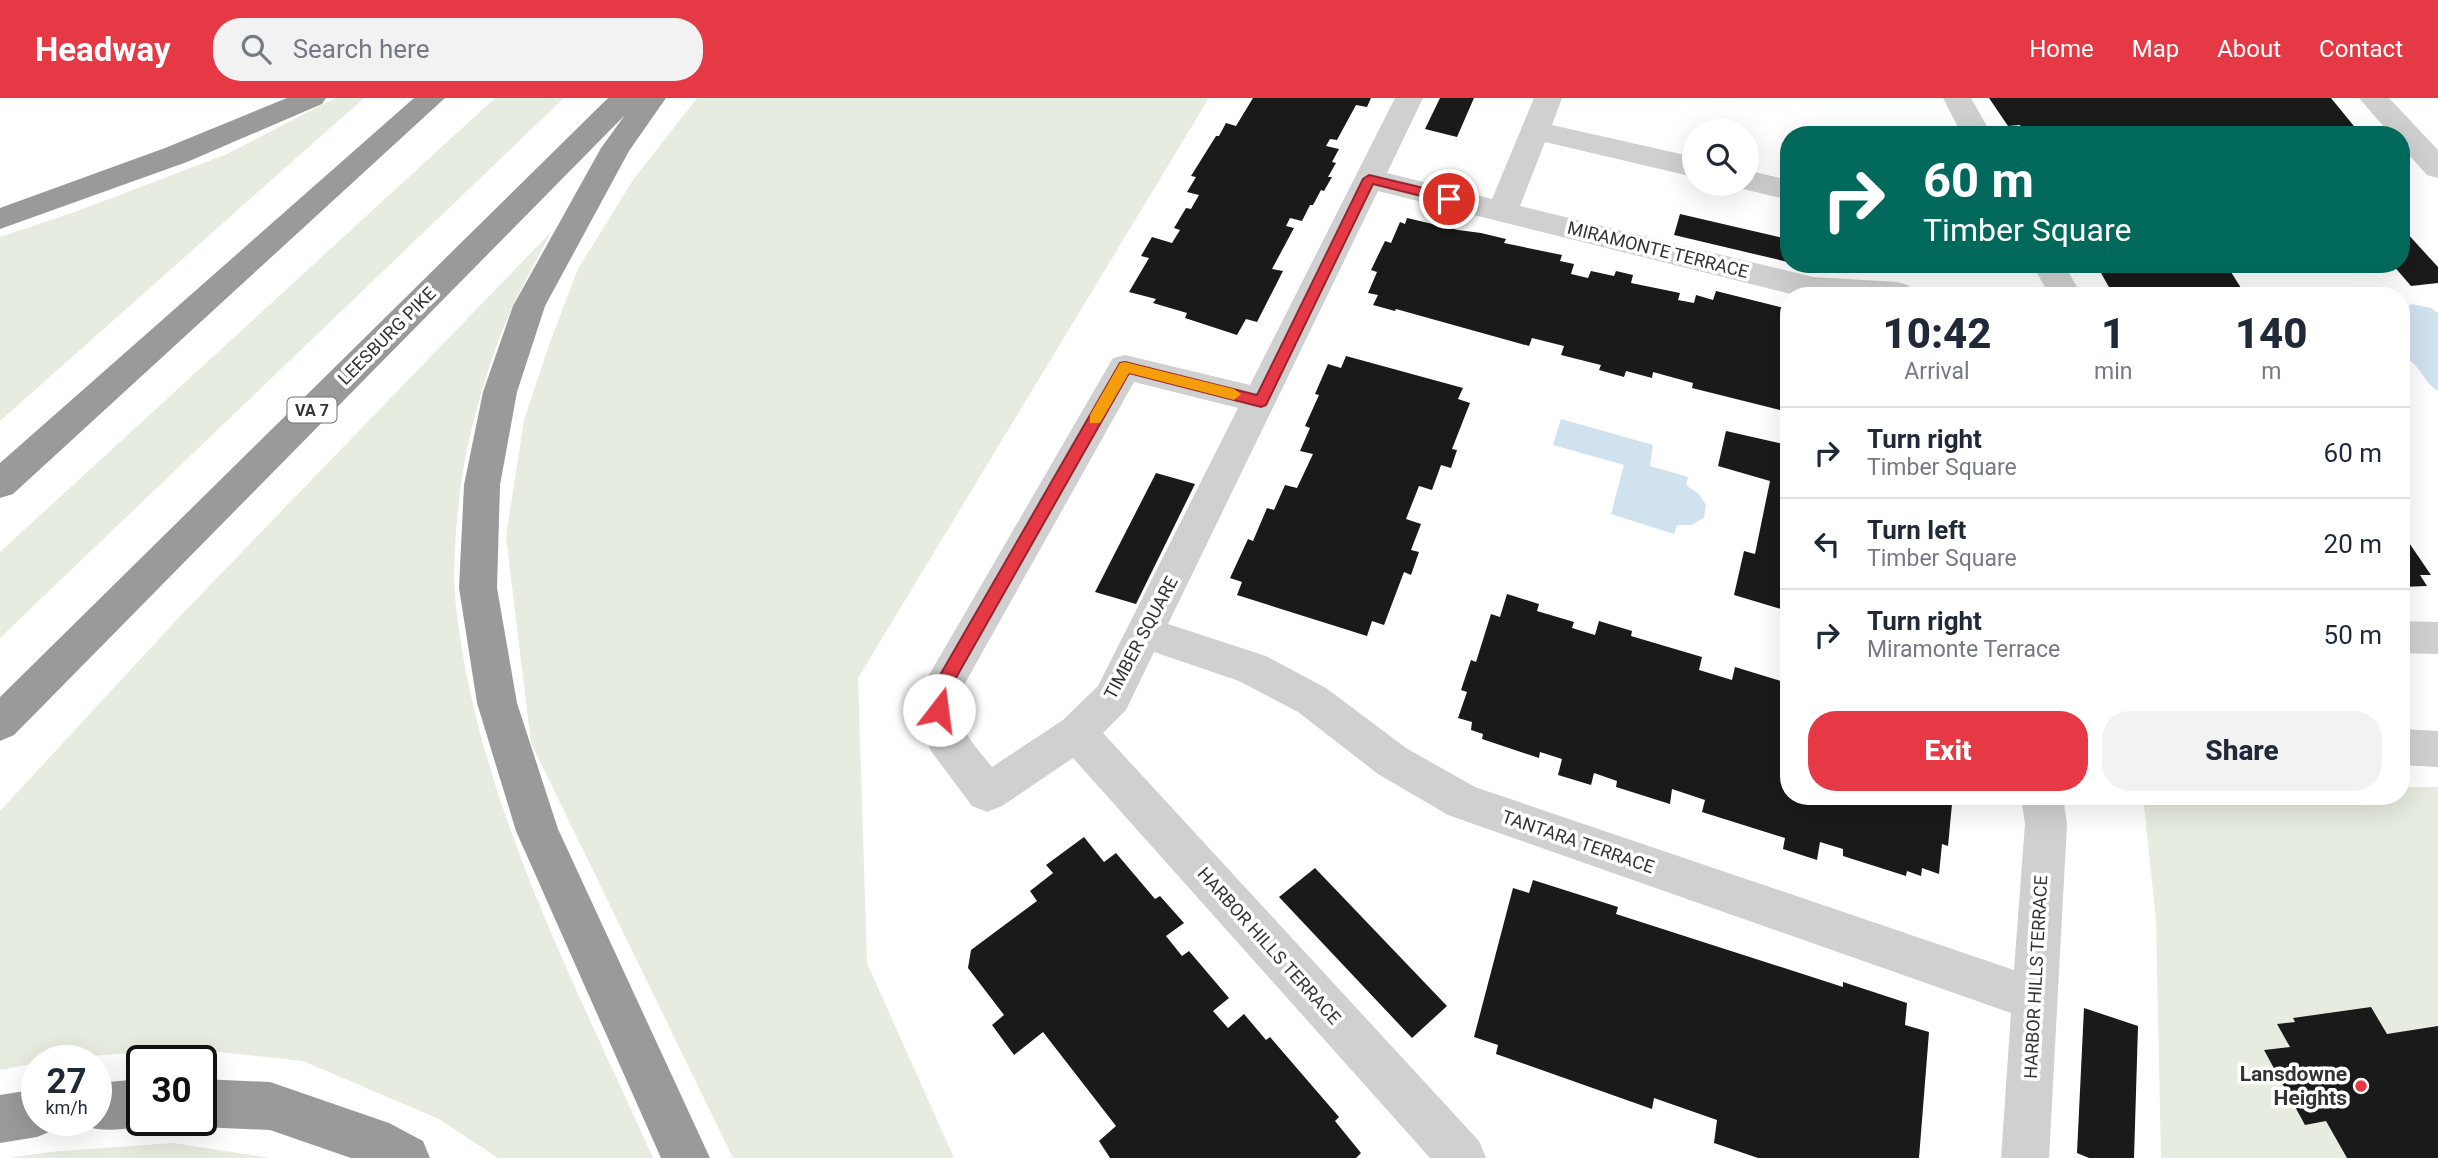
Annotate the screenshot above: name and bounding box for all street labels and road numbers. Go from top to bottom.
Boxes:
street label: MIRAMONTE TERRACE [1565,217,1751,282]
street label: LEESBURG PIKE [333,282,440,389]
road number: VA 7 [288,398,336,422]
street label: TIMBER SQUARE [1099,573,1182,703]
street label: TANTARA TERRACE [1499,806,1657,877]
street label: HARBOR HILLS TERRACE [1193,863,1345,1028]
street label: HARBOR HILLS TERRACE [2020,875,2051,1079]

